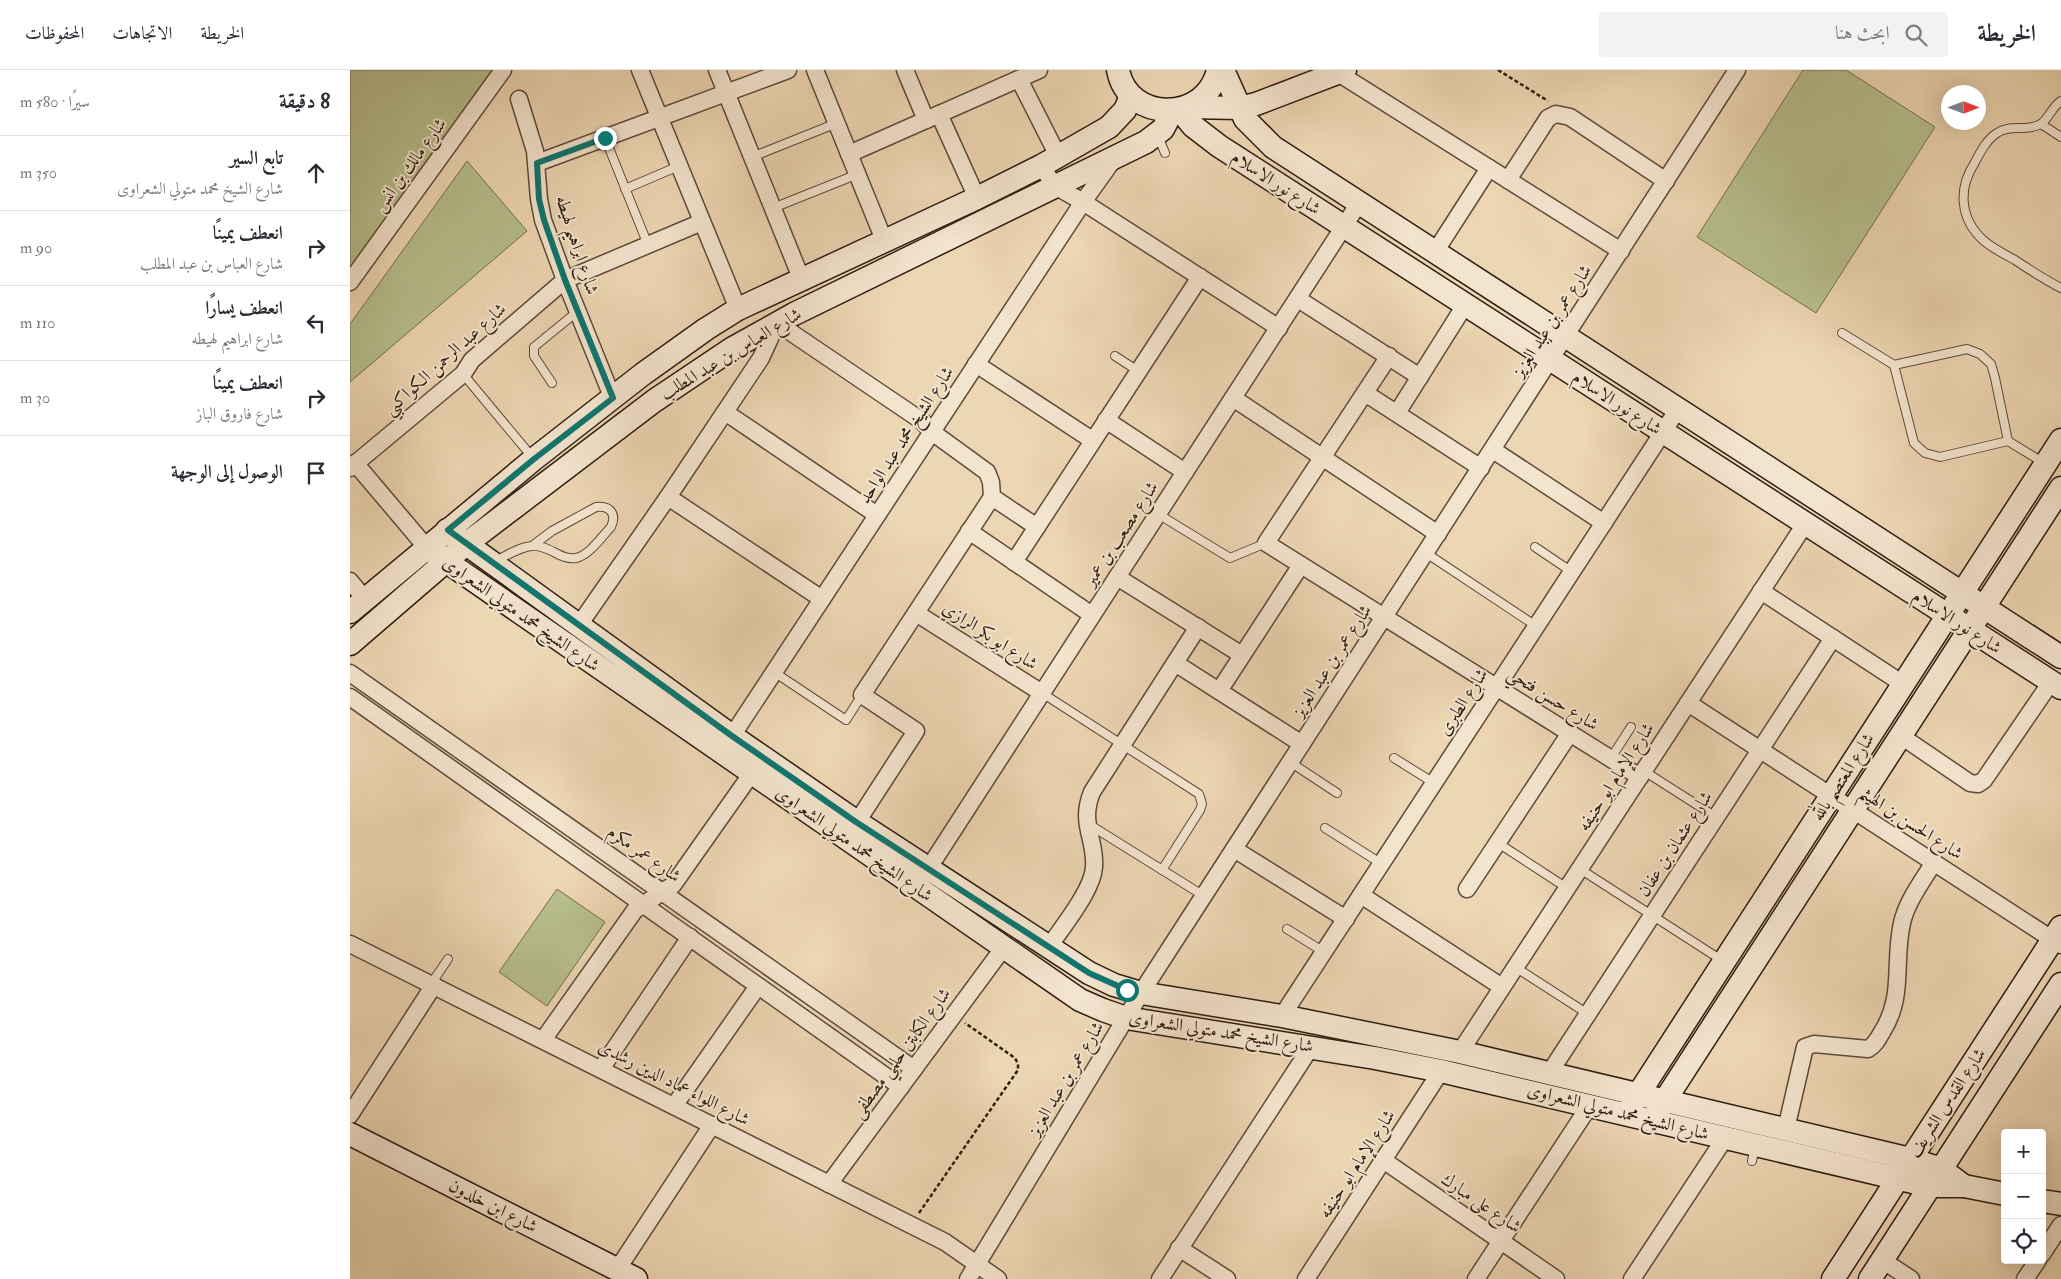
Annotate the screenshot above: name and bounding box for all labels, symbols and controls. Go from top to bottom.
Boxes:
search box [1598,12,1948,57]
text: الخريطة [1978,18,2036,49]
text: ابحث هنا [1835,21,1890,45]
icon: search [1902,21,1930,49]
text: المحفوظات [25,22,84,45]
text: الاتجاهات [112,22,172,45]
text: الخريطة [200,22,244,45]
north arrow [1941,85,1986,130]
text: 8 دقيقة [279,88,330,115]
text: سيرًا · 580 m [20,92,90,112]
street label: شارع مالك بن انس [368,114,454,218]
route end [594,127,617,150]
text: تابع السير [229,146,283,170]
street label: شارع نور الاسلام [1225,146,1325,224]
icon: ahead [302,159,330,187]
text: 350 m [20,163,57,183]
text: شارع الشيخ محمد متولي الشعراوى [117,179,283,199]
street label: شارع ابراهيم لهيطه [544,193,604,299]
text: انعطف يمينًا [213,221,283,245]
icon: right [302,234,330,262]
text: 90 m [20,238,52,258]
text: شارع العباس بن عبد المطلب [140,254,283,274]
street label: شارع عمر بن عبد العزيز [1506,260,1600,385]
text: انعطف يسارًا [205,296,283,320]
street label: شارع عبد الرحمن الكواكبي [379,298,515,424]
street label: شارع العباس بن عبد المطلب [656,303,807,408]
icon: left [302,309,330,337]
text: 110 m [20,313,55,333]
text: شارع ابراهيم لهيطه [192,329,283,349]
street label: شارع الشيخ محمد عبد الواحد [853,362,962,510]
street label: شارع نور الاسلام [1566,366,1666,444]
text: انعطف يمينًا [213,371,283,395]
icon: right [302,384,330,412]
text: 30 m [20,388,50,408]
text: شارع فاروق الباز [196,404,283,424]
icon: arrive [302,459,330,487]
text: الوصول إلى الوجهة [171,460,283,484]
street label: شارع مصعب بن عمير [1077,477,1166,594]
street label: شارع الشيخ محمد متولي الشعراوى [436,551,604,680]
street label: شارع نور الاسلام [1906,585,2006,663]
street label: شارع ابو بكر الرازي [936,597,1042,678]
street label: شارع عمر بن عبد العزيز [1286,600,1380,725]
street label: شارع حسن فتحي [1501,662,1603,740]
street label: شارع الطبرى [1433,664,1496,742]
street label: شارع الإمام ابو حنيفه [1572,718,1663,838]
street label: شارع المعتصم بالله [1804,727,1885,829]
street label: شارع الشيخ محمد متولي الشعراوى [769,781,937,910]
street label: شارع الحسن بن الهيثم [1851,781,1967,870]
street label: شارع عثمان بن عفان [1632,787,1720,903]
street label: شارع عمر مكرم [600,820,685,891]
route start [1116,979,1139,1002]
street label: شارع الكابتن حلمي مصطفى [846,983,960,1126]
street label: شارع الشيخ محمد متولي الشعراوى [1126,1006,1315,1062]
street label: شارع عمر بن عبد العزيز [1022,1017,1112,1144]
street label: شارع اللواء عماد الدين رشدى [593,1035,754,1134]
street label: شارع القدس الشريف [1903,1044,1994,1164]
street label: شارع الشيخ محمد متولي الشعراوى [1524,1078,1711,1150]
street label: شارع الإمام ابو حنيفه [1313,1105,1404,1225]
map controls [2001,1129,2046,1264]
button: + [2001,1129,2046,1174]
street label: شارع على مبارك [1435,1168,1526,1241]
street label: شارع ابن خلدون [443,1174,541,1241]
button: − [2001,1174,2046,1219]
button: locate [2001,1219,2046,1264]

